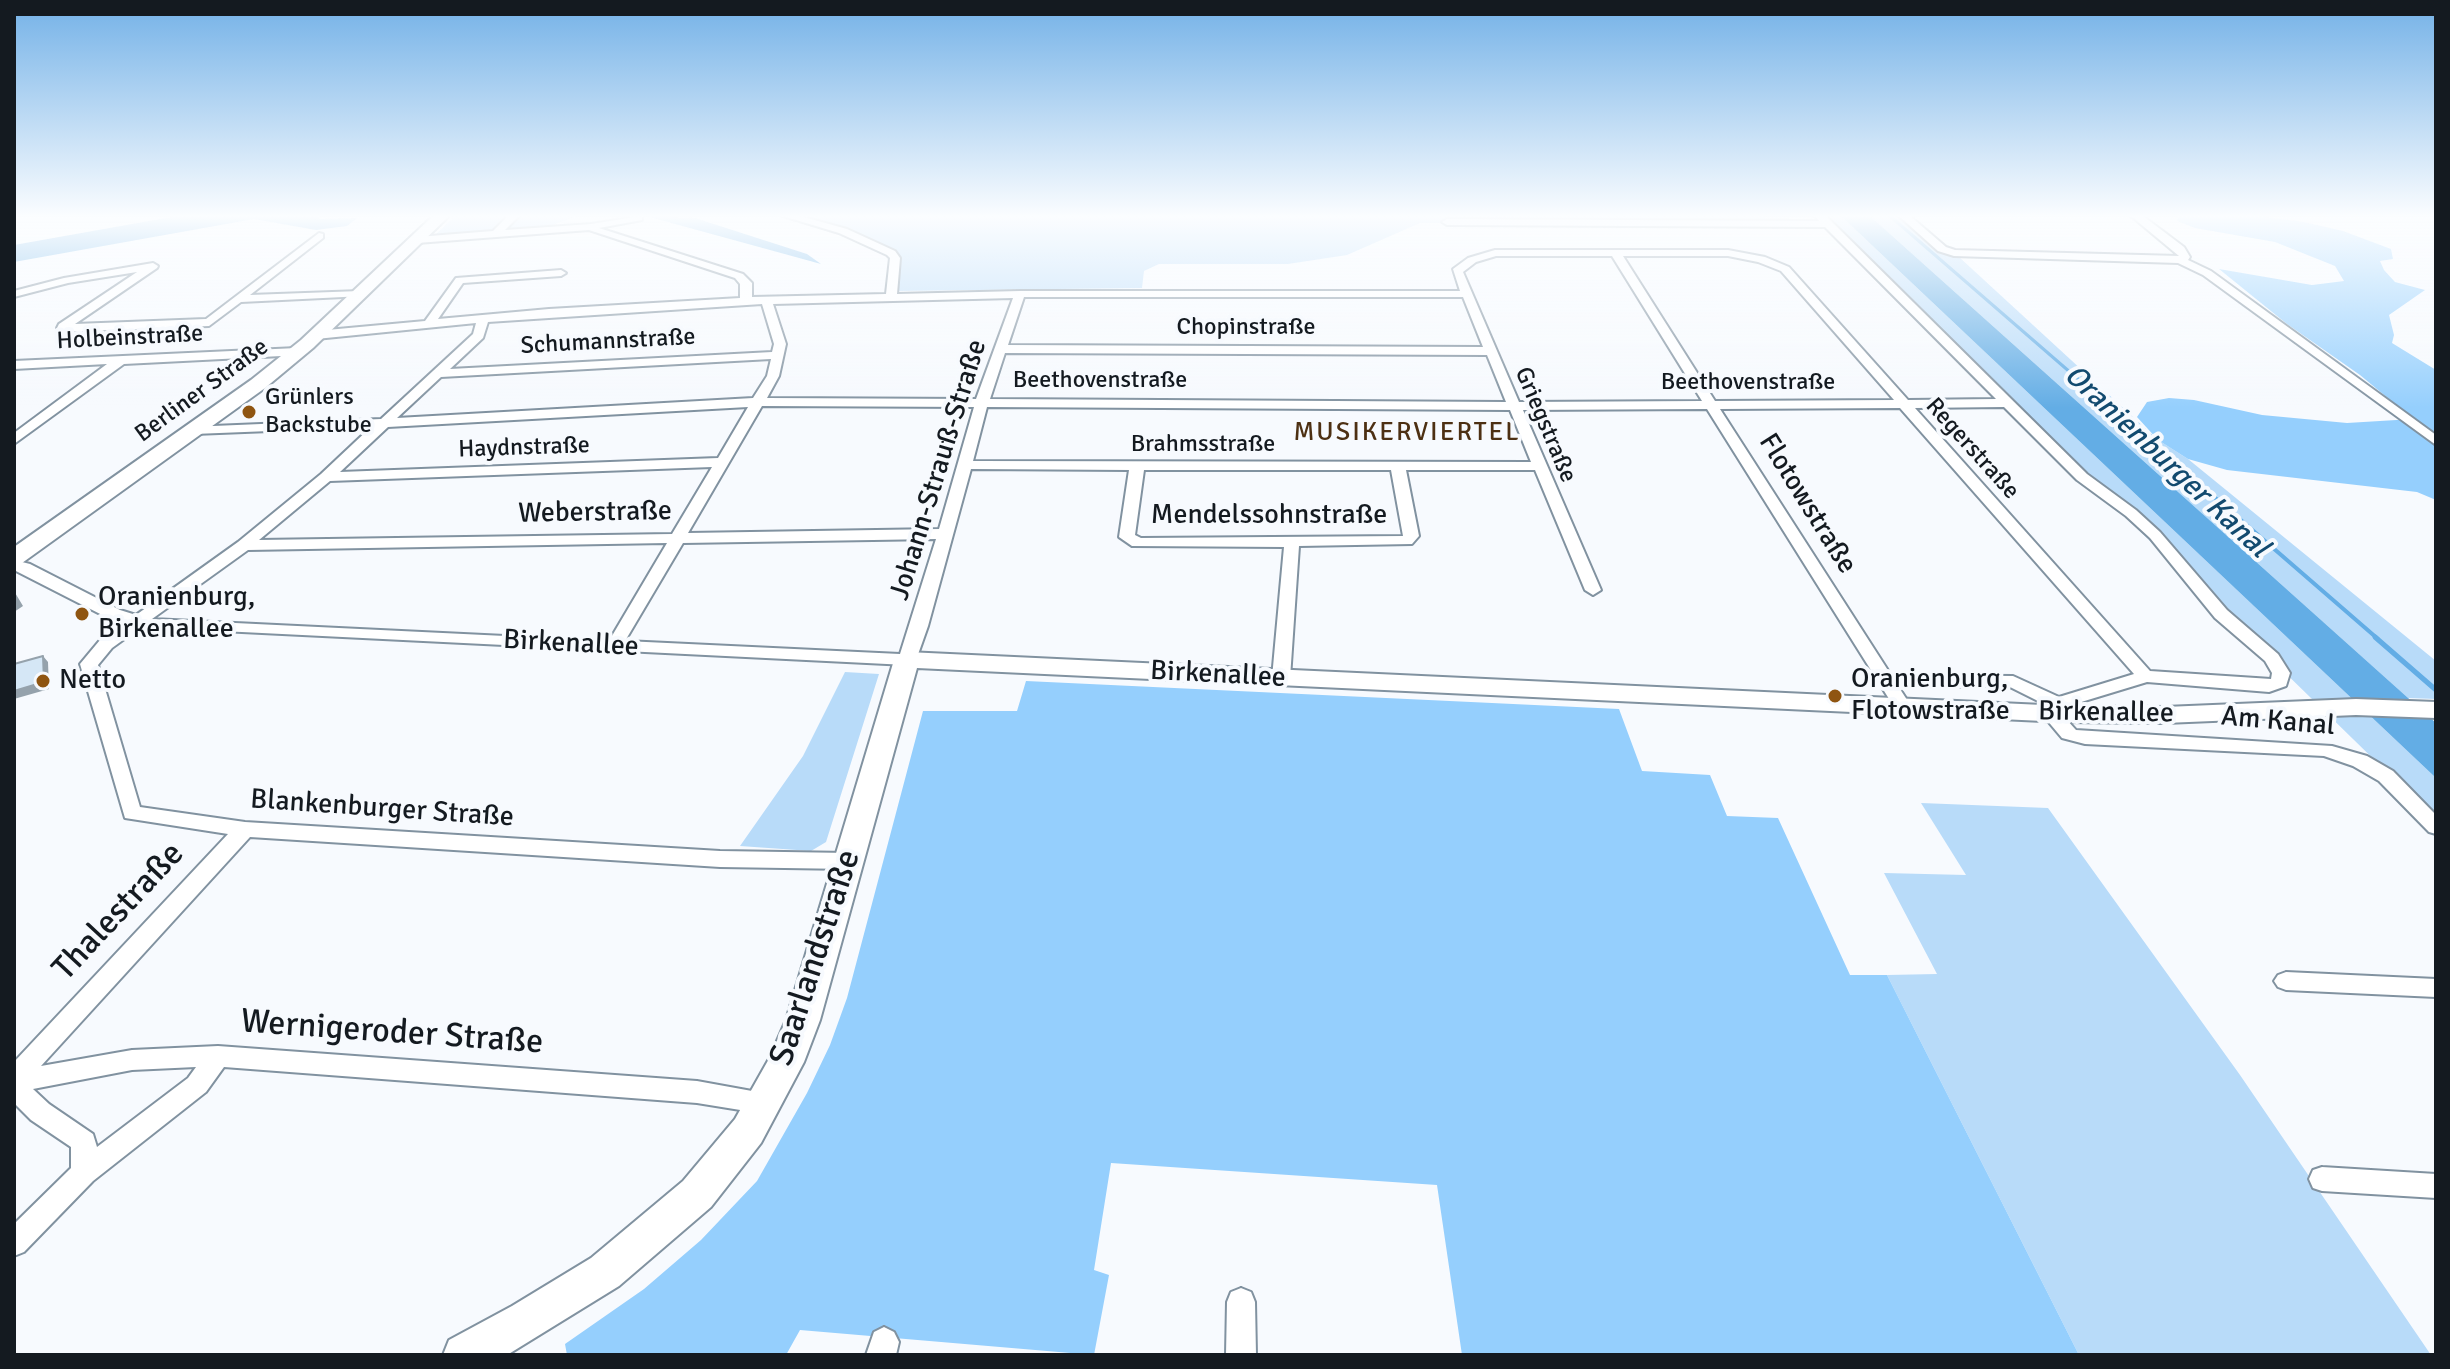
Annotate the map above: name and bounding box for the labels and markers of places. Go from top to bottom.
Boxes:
place label: Grünlers Backstube [265,384,372,440]
marker: Grünlers Backstube [240,403,258,421]
place label: Oranienburg, Birkenallee [98,581,255,647]
marker: Oranienburg, Birkenallee [73,605,91,623]
place label: Oranienburg, Flotowstraße [1851,663,2010,729]
place label: Netto [59,664,126,698]
marker: Netto [34,672,52,690]
marker: Oranienburg, Flotowstraße [1826,687,1844,705]

